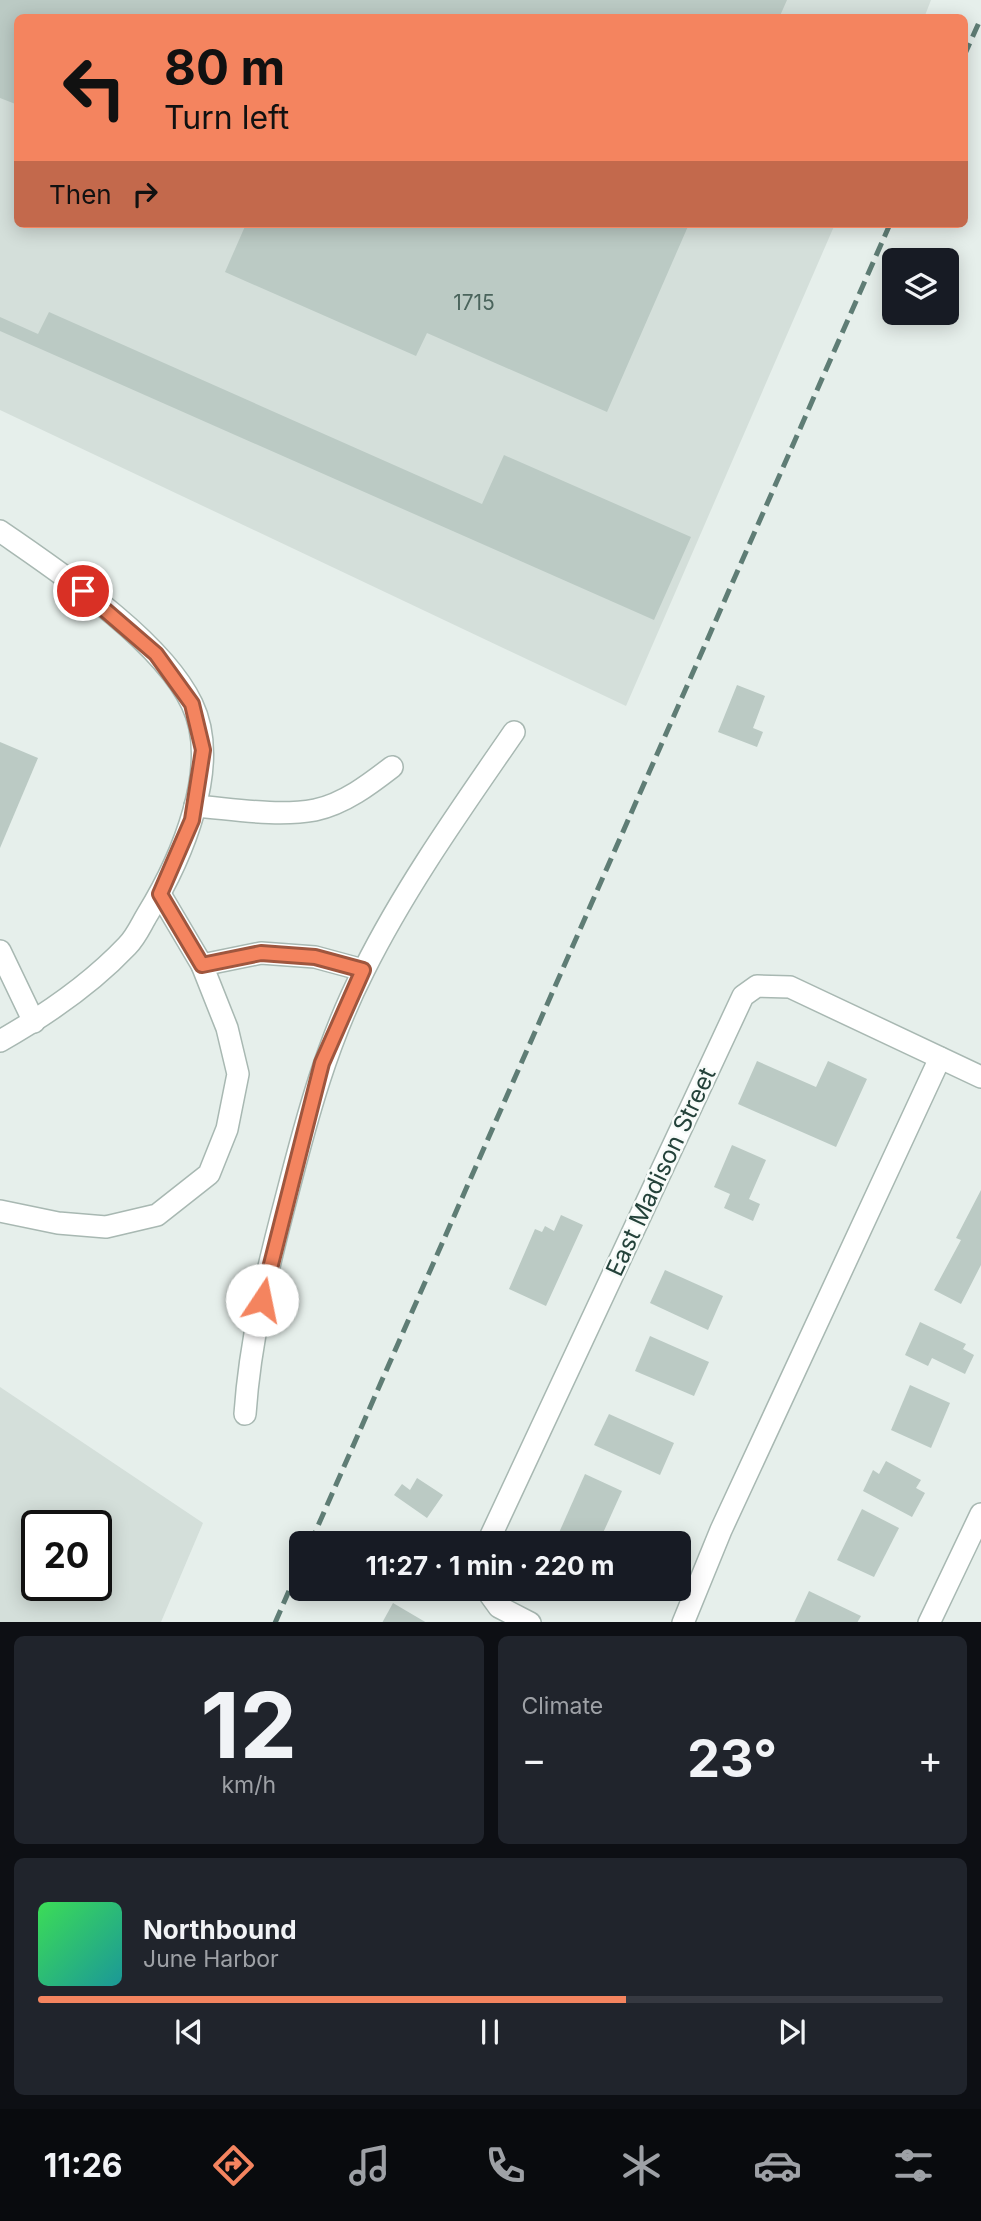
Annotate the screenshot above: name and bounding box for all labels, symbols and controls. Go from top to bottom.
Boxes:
text: 80 m [164,38,285,97]
icon: left [49,42,140,133]
text: Turn left [164,98,289,137]
icon: right [126,175,164,213]
text: Then [49,179,112,210]
map controls [882,248,959,325]
button: layers [882,248,959,325]
house number: 1715 [453,290,495,315]
pin [53,561,113,621]
icon: arrive [64,572,102,610]
street label: East Madison Street [600,1063,722,1281]
position arrow [225,1263,299,1337]
speed limit sign: 20 [21,1510,112,1601]
text: 11:27 · 1 min · 220 m [365,1550,615,1581]
text: 12 [200,1670,297,1780]
text: Climate [522,1692,603,1720]
text: 23° [687,1727,777,1790]
text: − [522,1736,547,1782]
text: + [918,1736,943,1782]
text: km/h [221,1771,276,1799]
text: Northbound [143,1914,297,1945]
text: June Harbor [143,1945,279,1973]
icon: previous [170,2013,208,2051]
icon: pause [471,2013,509,2051]
icon: next [773,2013,811,2051]
icon: directions [209,2141,258,2190]
icon: music [345,2141,394,2190]
icon: phone [481,2141,530,2190]
icon: climate [617,2141,666,2190]
icon: car [753,2141,802,2190]
icon: filters [889,2141,938,2190]
text: 11:26 [43,2146,123,2185]

